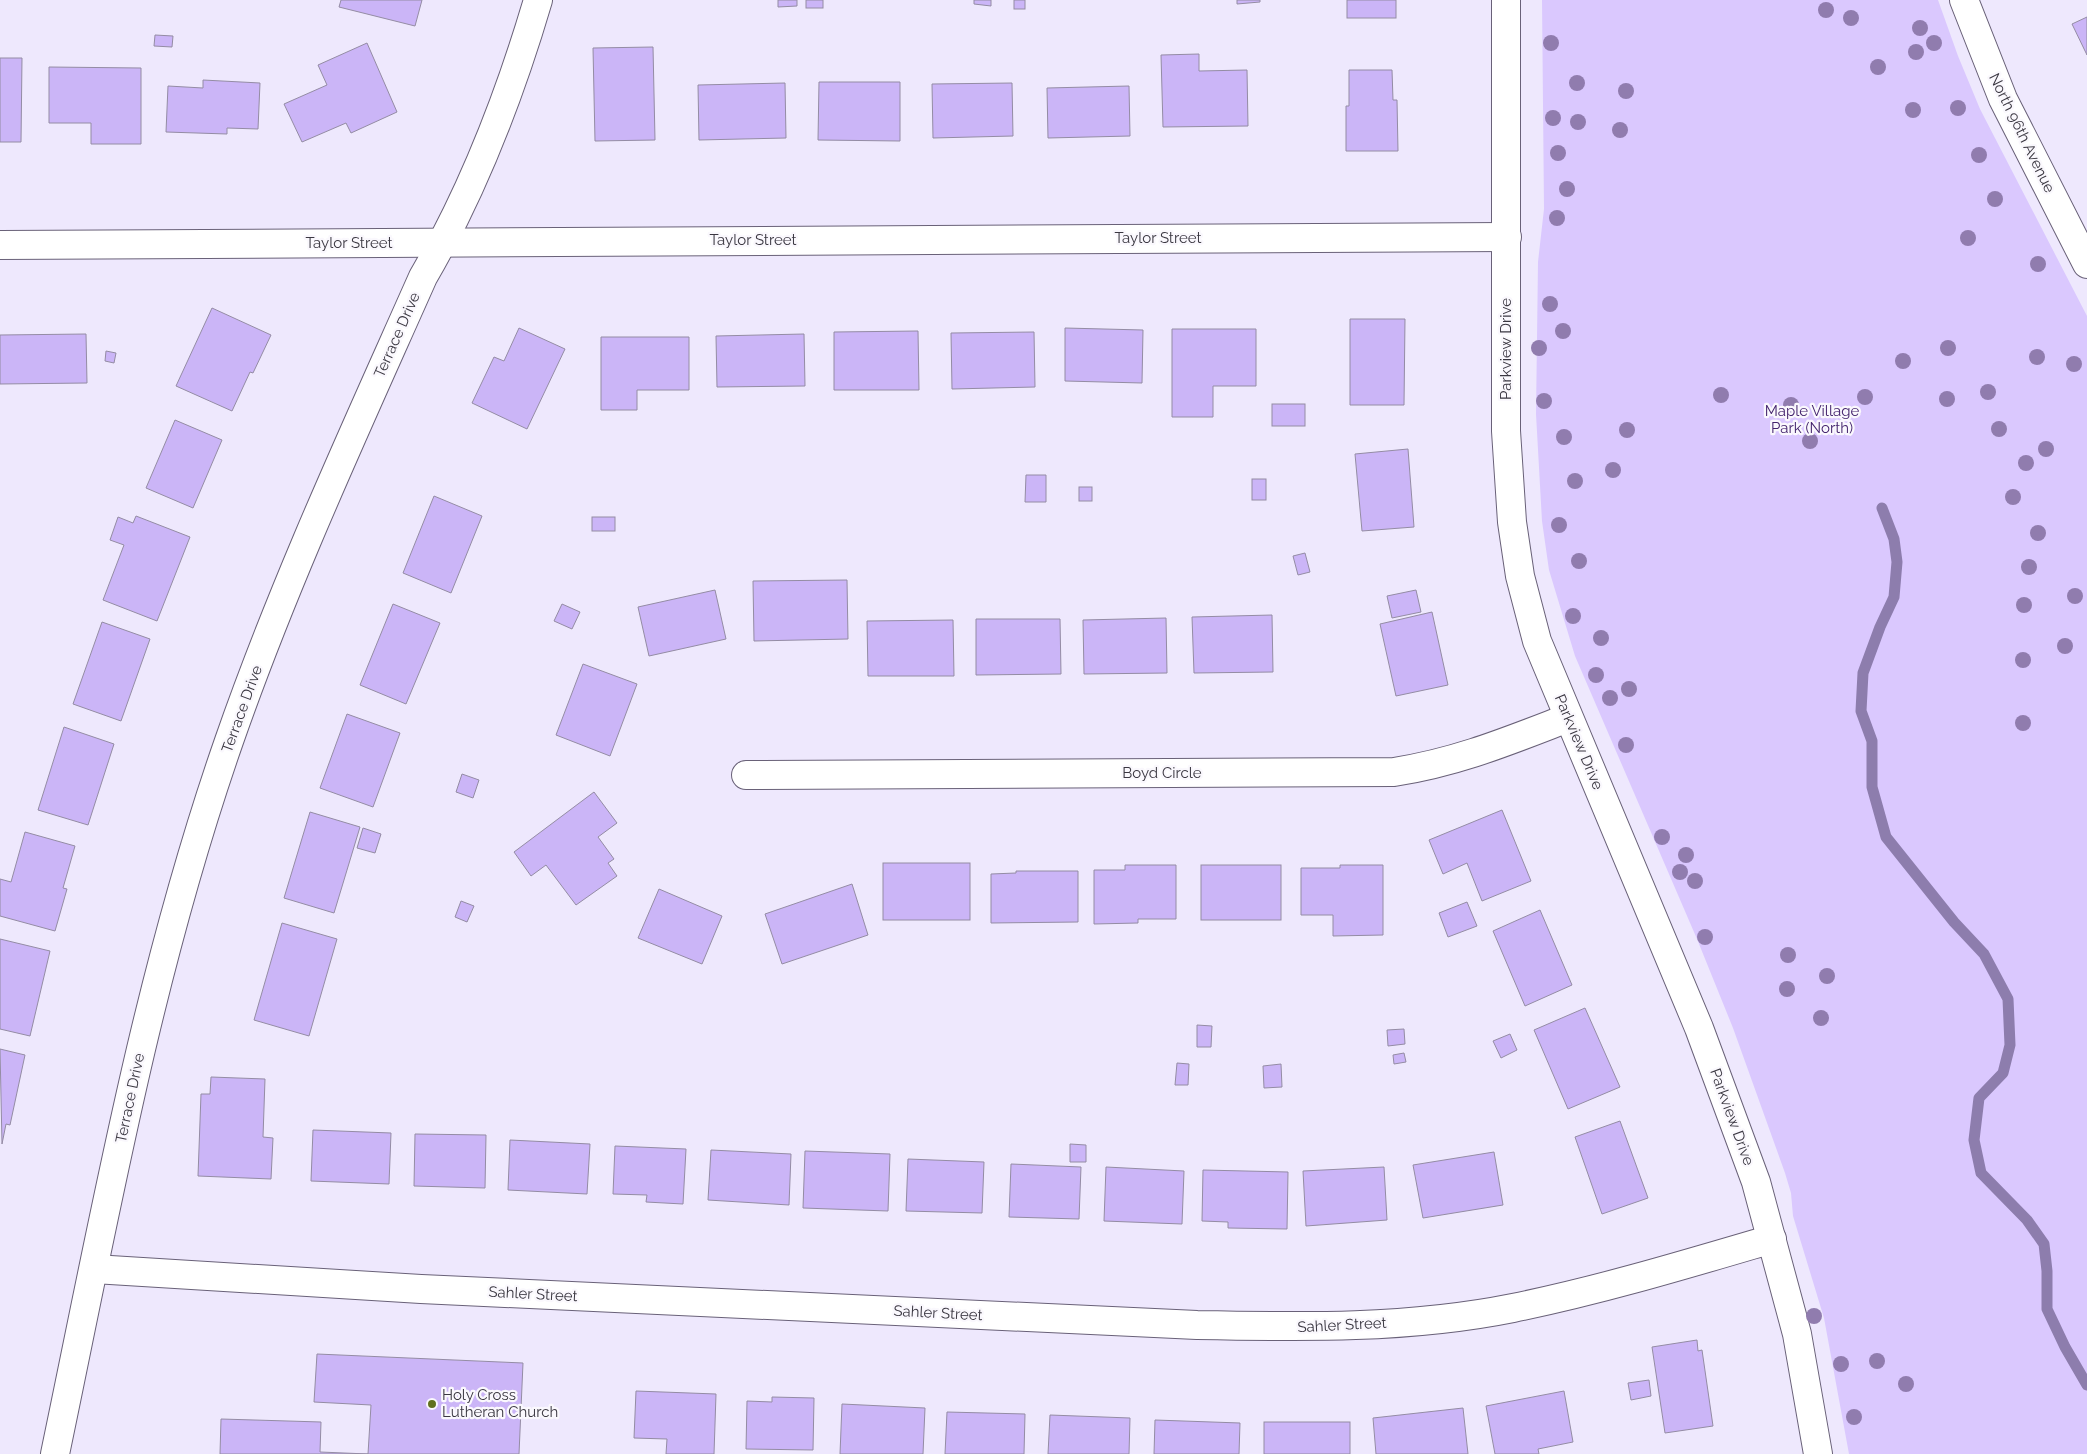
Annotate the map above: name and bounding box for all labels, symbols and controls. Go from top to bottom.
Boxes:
street label: North 96th Avenue [1985,70,2059,196]
street label: Taylor Street [1115,229,1201,247]
street label: Taylor Street [710,231,796,249]
street label: Taylor Street [306,234,392,252]
street label: Terrace Drive [370,289,424,380]
street label: Parkview Drive [1497,298,1515,400]
park label: Maple Village Park (North) [1765,402,1859,437]
street label: Terrace Drive [218,663,266,755]
street label: Parkview Drive [1551,692,1607,793]
street label: Boyd Circle [1122,764,1202,782]
street label: Terrace Drive [112,1051,148,1145]
street label: Parkview Drive [1706,1066,1758,1168]
street label: Sahler Street [488,1283,578,1305]
street label: Sahler Street [893,1302,983,1324]
street label: Sahler Street [1297,1314,1387,1336]
place label: Holy Cross Lutheran Church [442,1386,558,1421]
marker: Holy Cross Lutheran Church [426,1398,438,1410]

